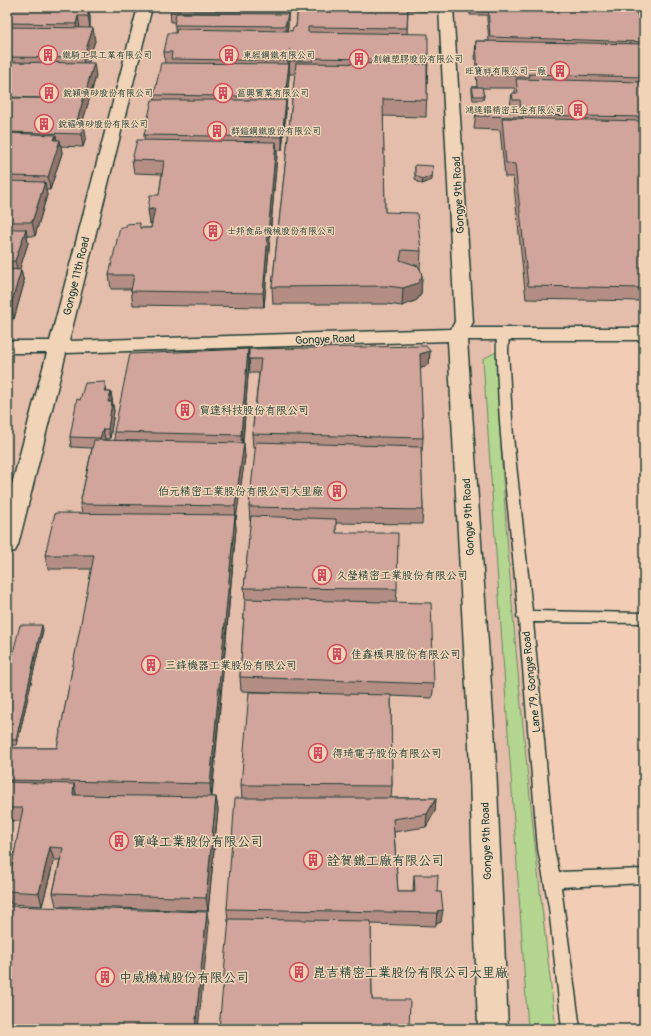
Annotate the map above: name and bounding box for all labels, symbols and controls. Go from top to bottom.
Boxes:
building icon: 鐵騎工具工業有限公司 [37,44,59,66]
building icon: 東經鋼鐵有限公司 [218,44,240,66]
building icon: 創維塑膠股份有限公司 [348,48,370,70]
place label: 鐵騎工具工業有限公司 [62,50,152,61]
place label: 東經鋼鐵有限公司 [243,50,315,61]
place label: 創維塑膠股份有限公司 [373,54,463,65]
building icon: 旺寶祥有限公司一廠 [549,60,571,82]
place label: 旺寶祥有限公司一廠 [465,66,546,77]
building icon: 銳穎噴砂股份有限公司 [38,82,60,104]
building icon: 菖興實業有限公司 [212,82,234,104]
place label: 銳穎噴砂股份有限公司 [63,88,153,99]
place label: 菖興實業有限公司 [237,88,309,99]
building icon: 鴻達錩精密五金有限公司 [567,99,589,121]
place label: 鴻達錩精密五金有限公司 [465,105,564,116]
building icon: 銳福噴砂股份有限公司 [33,113,55,135]
place label: 銳福噴砂股份有限公司 [58,119,148,130]
building icon: 群鎰鋼鐵股份有限公司 [206,120,228,142]
place label: 群鎰鋼鐵股份有限公司 [231,126,321,137]
street label: Gongye 9th Road [450,156,467,234]
building icon: 士邦食品機械股份有限公司 [202,220,224,242]
place label: 士邦食品機械股份有限公司 [227,226,335,237]
street label: Gongye 11th Road [60,235,93,317]
street label: Gongye Road [295,332,355,347]
building icon: 貿達科技股份有限公司 [174,399,196,421]
place label: 貿達科技股份有限公司 [199,404,309,417]
street label: Gongye 9th Road [460,478,477,556]
building icon: 伯元精密工業股份有限公司大里廠 [326,480,348,502]
place label: 伯元精密工業股份有限公司大里廠 [158,485,323,498]
building icon: 久瑩精密工業股份有限公司 [311,564,333,586]
place label: 久瑩精密工業股份有限公司 [336,569,468,582]
street label: Lane 79, Gongye Road [520,631,543,733]
building icon: 佳鑫模具股份有限公司 [326,643,348,665]
place label: 佳鑫模具股份有限公司 [351,648,461,661]
building icon: 三鋒機器工業股份有限公司 [140,654,162,676]
place label: 三鋒機器工業股份有限公司 [165,659,297,672]
building icon: 得琦電子股份有限公司 [307,742,329,764]
place label: 得琦電子股份有限公司 [332,747,442,760]
street label: Gongye 9th Road [479,802,494,880]
building icon: 寶峰工業股份有限公司 [108,830,130,852]
place label: 寶峰工業股份有限公司 [133,834,263,850]
building icon: 詮賀鐵工廠有限公司 [302,849,324,871]
place label: 詮賀鐵工廠有限公司 [327,853,444,869]
building icon: 崑吉精密工業股份有限公司大里廠 [288,961,310,983]
place label: 崑吉精密工業股份有限公司大里廠 [313,965,508,981]
building icon: 中威機械股份有限公司 [94,966,116,988]
place label: 中威機械股份有限公司 [119,970,249,986]

